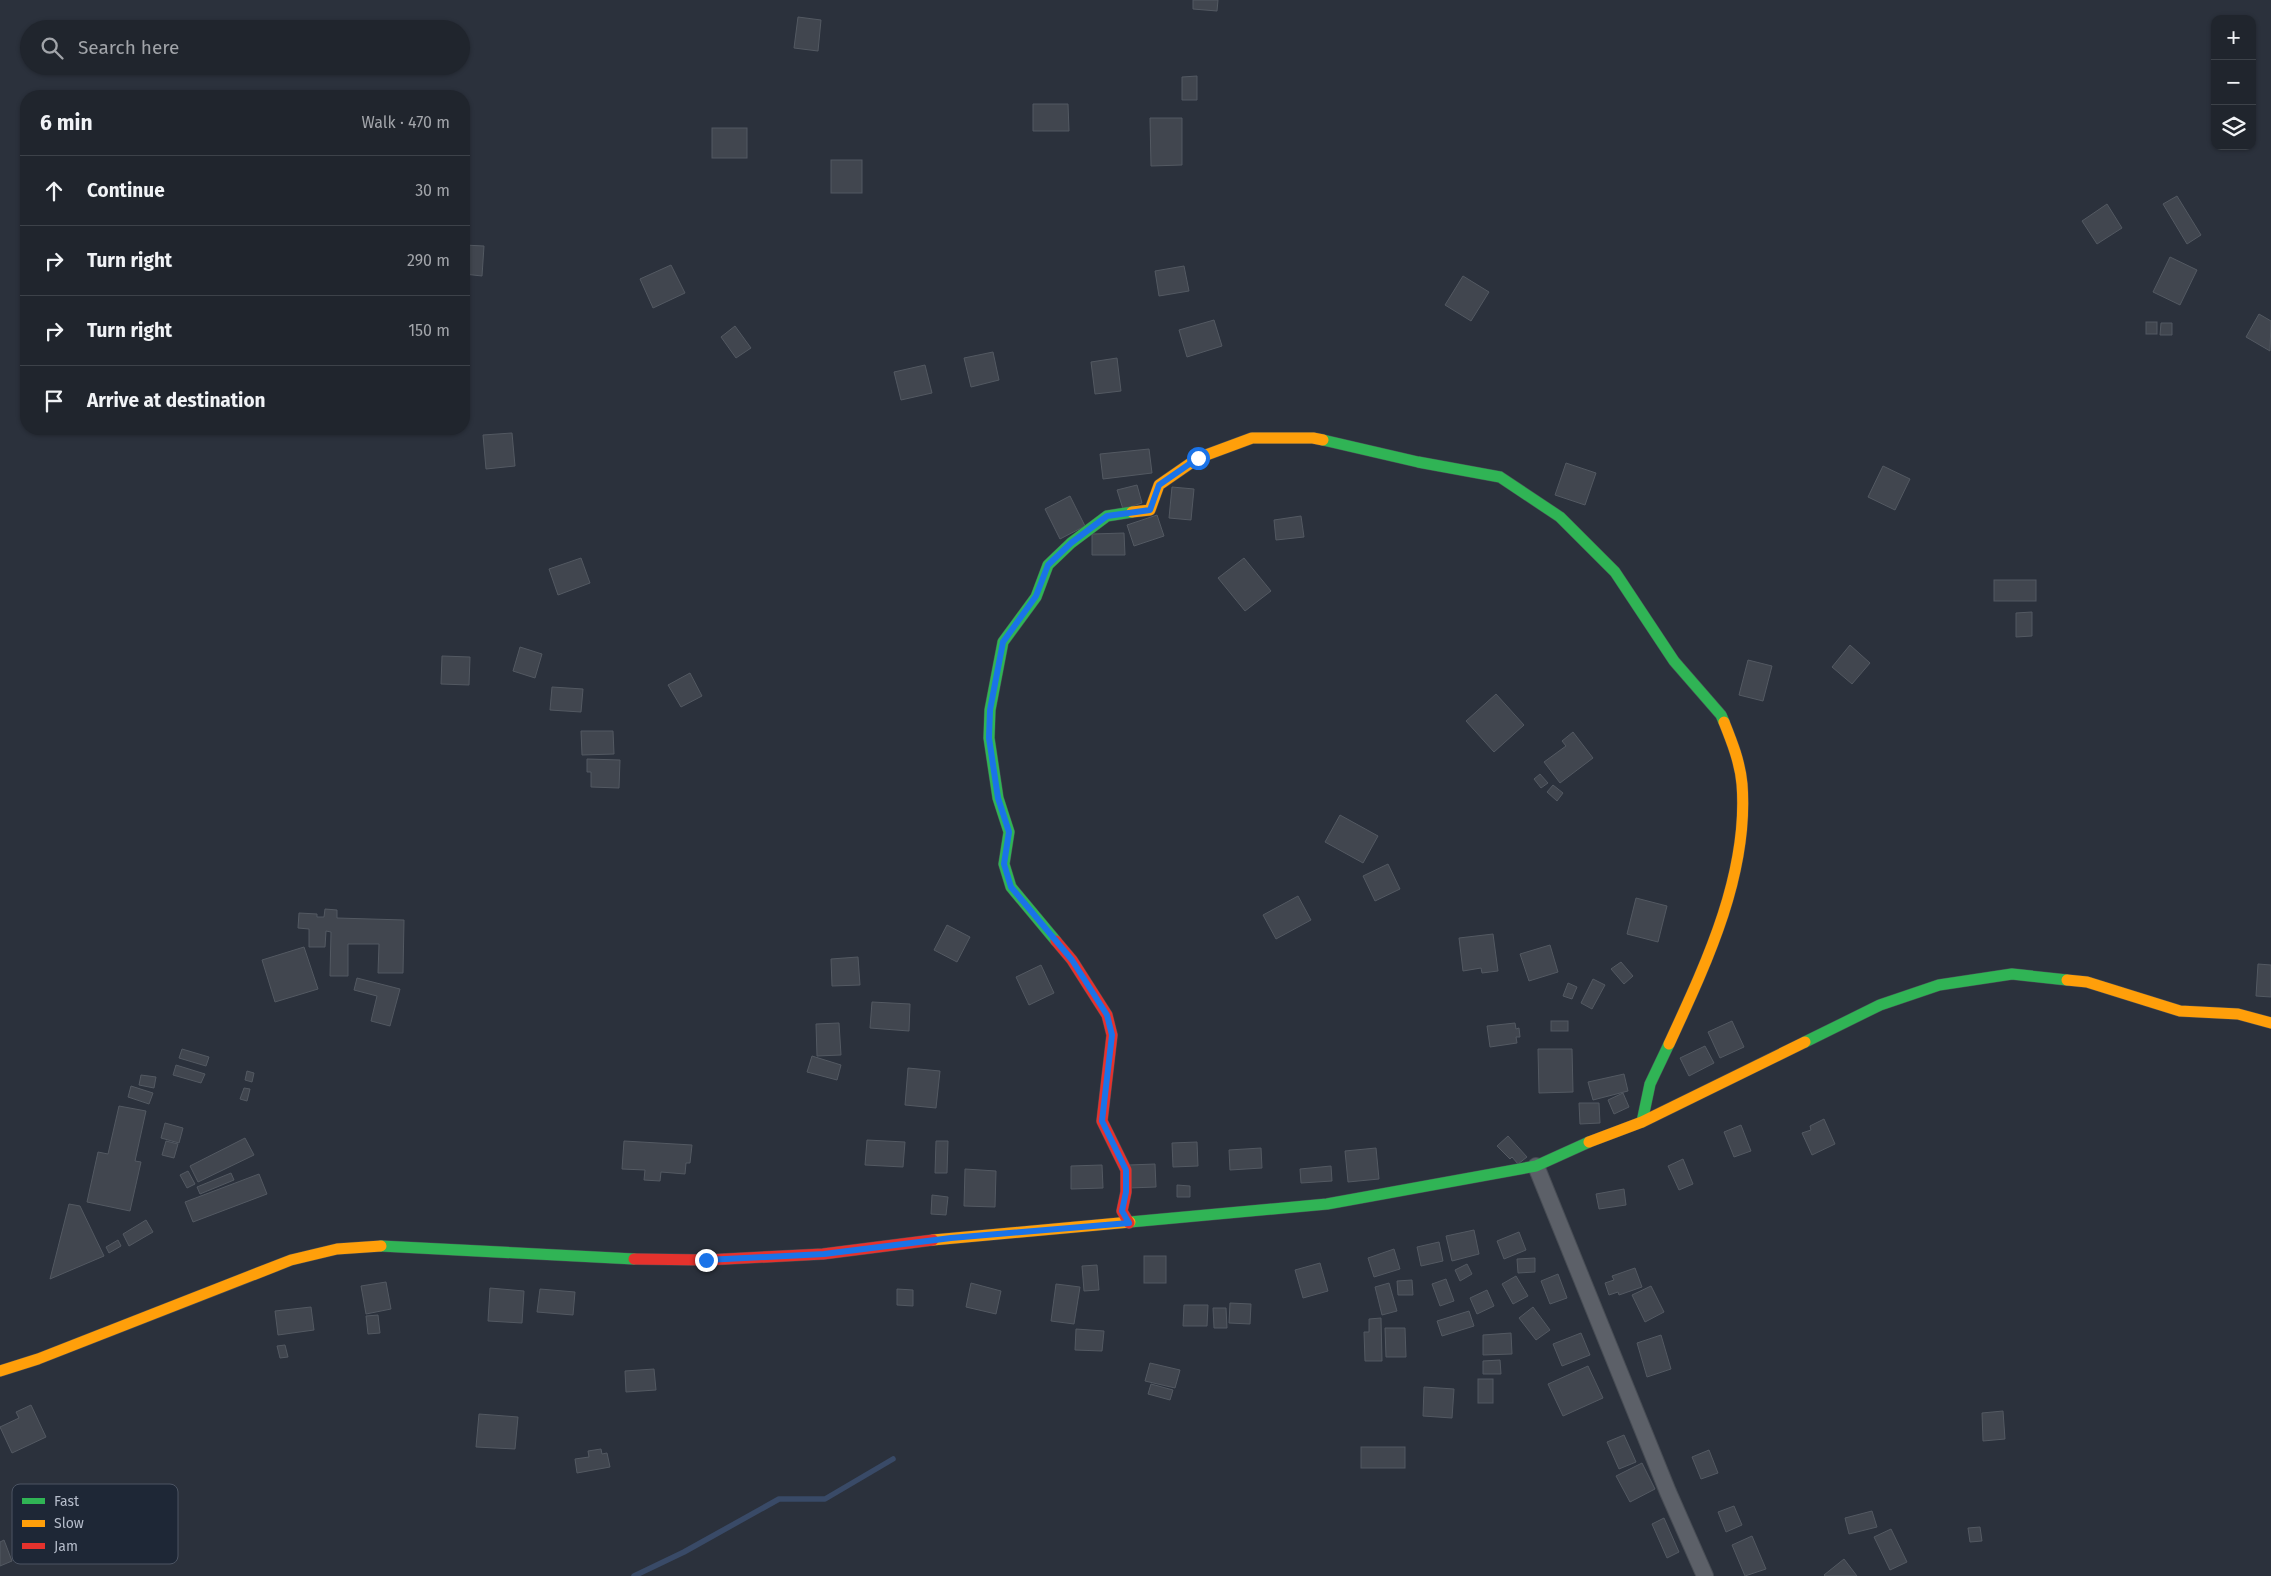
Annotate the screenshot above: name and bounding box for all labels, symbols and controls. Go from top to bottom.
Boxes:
map controls [2211,15,2256,150]
button: + [2211,15,2256,60]
search box [20,20,470,75]
icon: search [38,34,66,62]
text: Search here [78,36,179,59]
button: − [2211,60,2256,105]
button: layers [2211,105,2256,150]
text: 6 min [40,110,93,136]
text: Walk · 470 m [362,113,450,132]
icon: ahead [40,177,68,205]
text: Continue [87,179,165,202]
text: 30 m [415,181,450,200]
icon: right [40,247,68,275]
text: Turn right [87,249,172,272]
text: 290 m [407,251,450,270]
icon: right [40,317,68,345]
text: Turn right [87,319,172,342]
text: 150 m [408,321,450,340]
icon: arrive [40,387,68,415]
text: Arrive at destination [87,389,266,412]
route start [1187,447,1210,470]
route end [695,1249,718,1272]
legend [12,1484,178,1564]
text: Fast [54,1493,80,1510]
text: Slow [54,1515,84,1532]
text: Jam [54,1538,78,1555]

